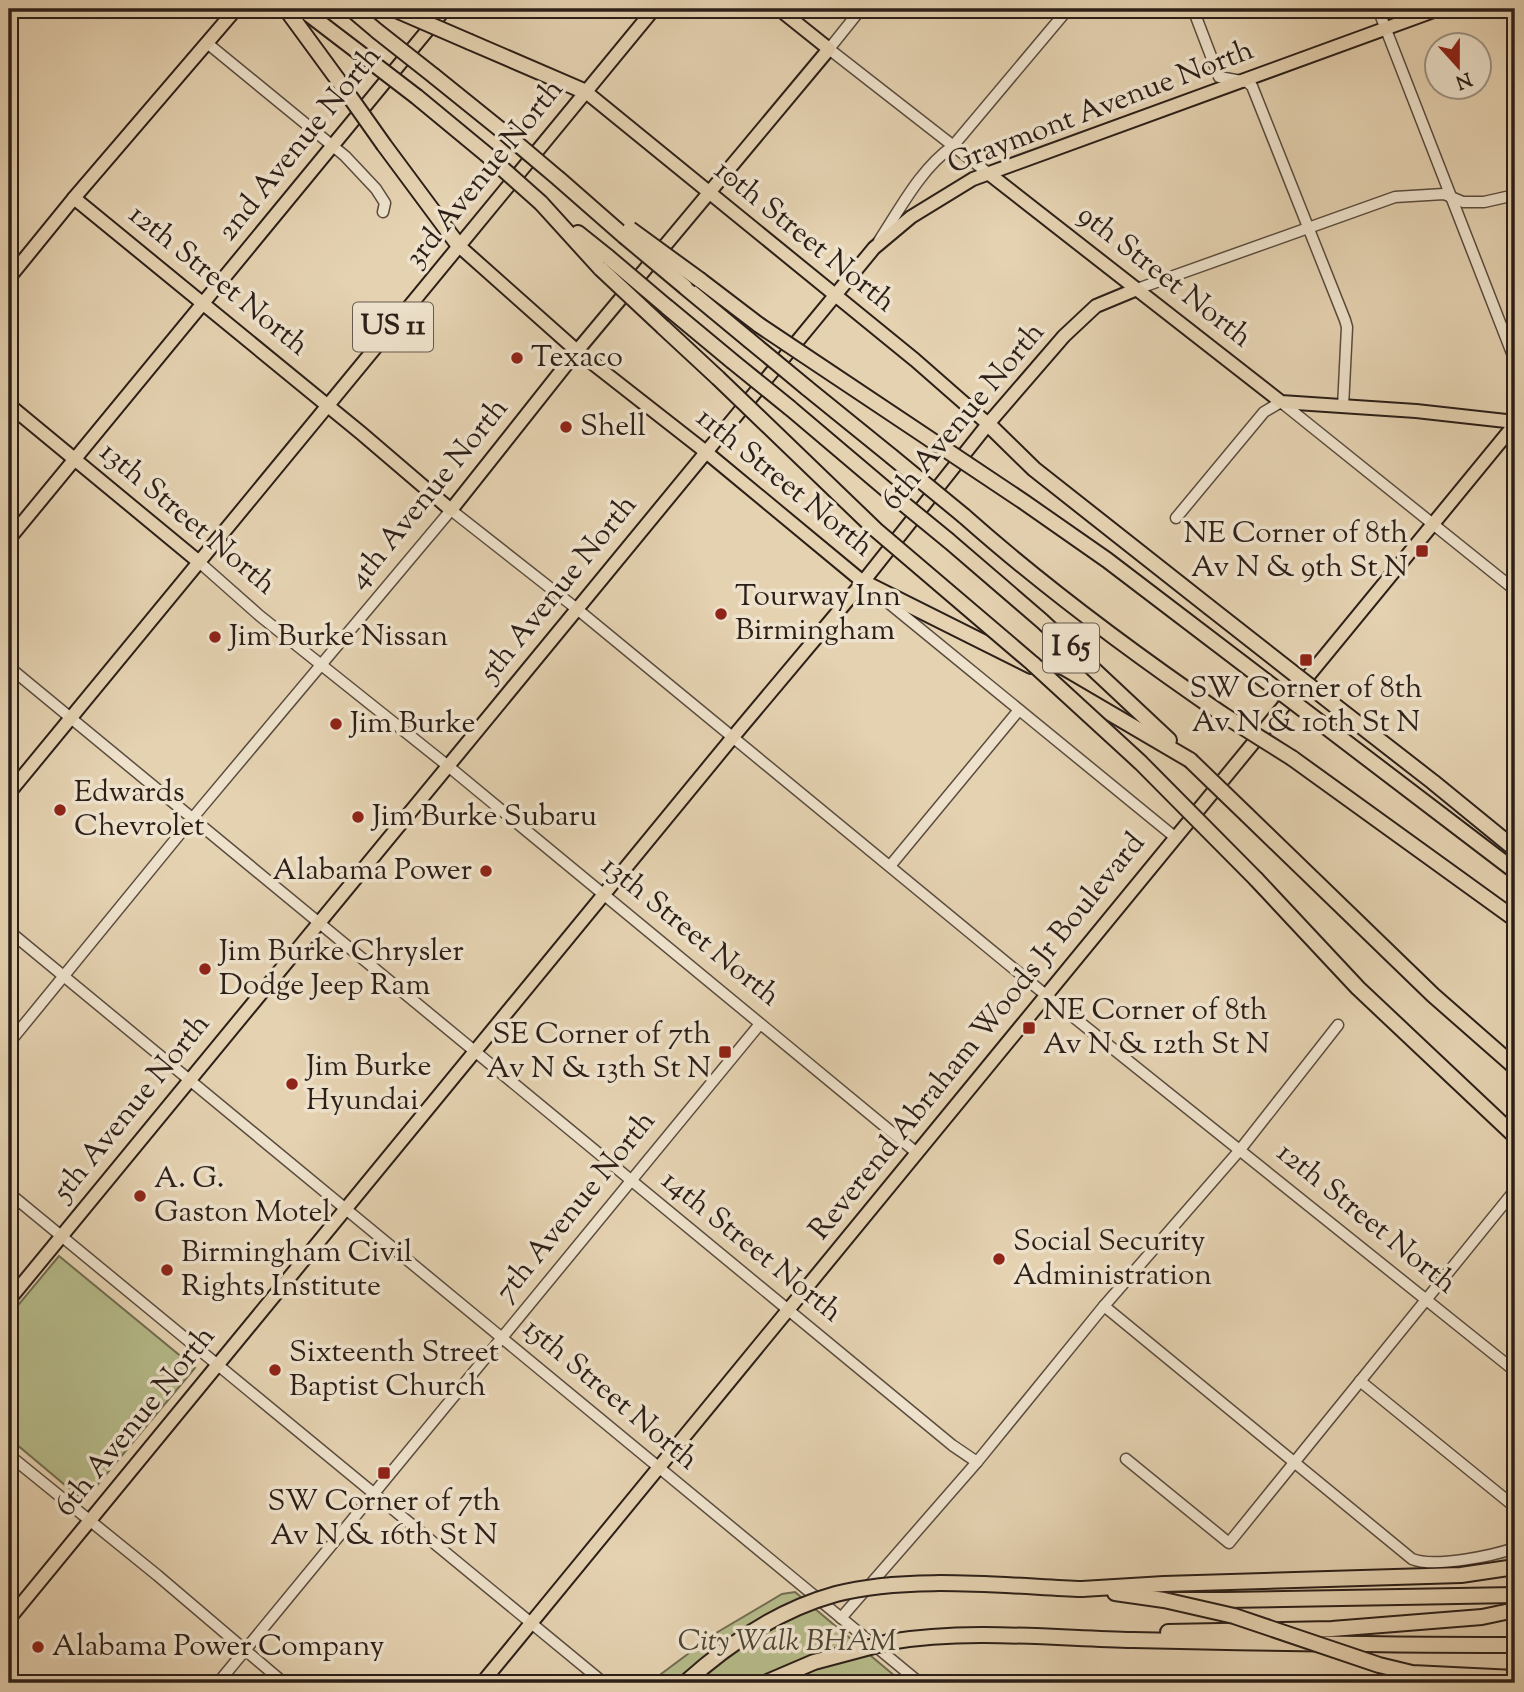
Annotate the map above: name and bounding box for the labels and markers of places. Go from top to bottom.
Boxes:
place label: Texaco [531,337,623,380]
marker: Texaco [509,350,525,366]
place label: Shell [580,406,646,449]
marker: Shell [558,419,574,435]
place label: NE Corner of 8th Av N & 9th St N [1183,513,1408,590]
marker: NE Corner of 8th Av N & 9th St N [1414,543,1430,559]
place label: Tourway Inn Birmingham [735,576,901,653]
marker: Tourway Inn Birmingham [713,606,729,622]
place label: Jim Burke Nissan [227,616,449,659]
marker: Jim Burke Nissan [207,629,223,645]
marker: SW Corner of 8th Av N & 10th St N [1298,652,1314,668]
place label: SW Corner of 8th Av N & 10th St N [1189,668,1423,745]
place label: Jim Burke [348,703,475,746]
marker: Jim Burke [328,716,344,732]
place label: Edwards Chevrolet [74,772,204,849]
place label: Jim Burke Subaru [370,796,597,839]
marker: Edwards Chevrolet [52,802,68,818]
marker: Jim Burke Subaru [350,809,366,825]
place label: Alabama Power [273,850,472,893]
marker: Alabama Power [478,863,494,879]
place label: Jim Burke Chrysler Dodge Jeep Ram [217,931,464,1008]
marker: Jim Burke Chrysler Dodge Jeep Ram [197,961,213,977]
place label: NE Corner of 8th Av N & 12th St N [1043,990,1270,1067]
place label: SE Corner of 7th Av N & 13th St N [486,1014,711,1091]
marker: NE Corner of 8th Av N & 12th St N [1021,1020,1037,1036]
marker: SE Corner of 7th Av N & 13th St N [717,1044,733,1060]
place label: Jim Burke Hyundai [304,1046,431,1123]
marker: Jim Burke Hyundai [284,1076,300,1092]
place label: A. G. Gaston Motel [154,1158,331,1235]
marker: A. G. Gaston Motel [132,1188,148,1204]
place label: Social Security Administration [1013,1221,1212,1298]
place label: Birmingham Civil Rights Institute [181,1232,412,1309]
marker: Social Security Administration [991,1251,1007,1267]
marker: Birmingham Civil Rights Institute [159,1262,175,1278]
place label: Sixteenth Street Baptist Church [289,1332,499,1409]
marker: Sixteenth Street Baptist Church [267,1362,283,1378]
marker: SW Corner of 7th Av N & 16th St N [376,1465,392,1481]
place label: SW Corner of 7th Av N & 16th St N [267,1481,501,1558]
place label: Alabama Power Company [52,1626,384,1669]
marker: Alabama Power Company [30,1639,46,1655]

